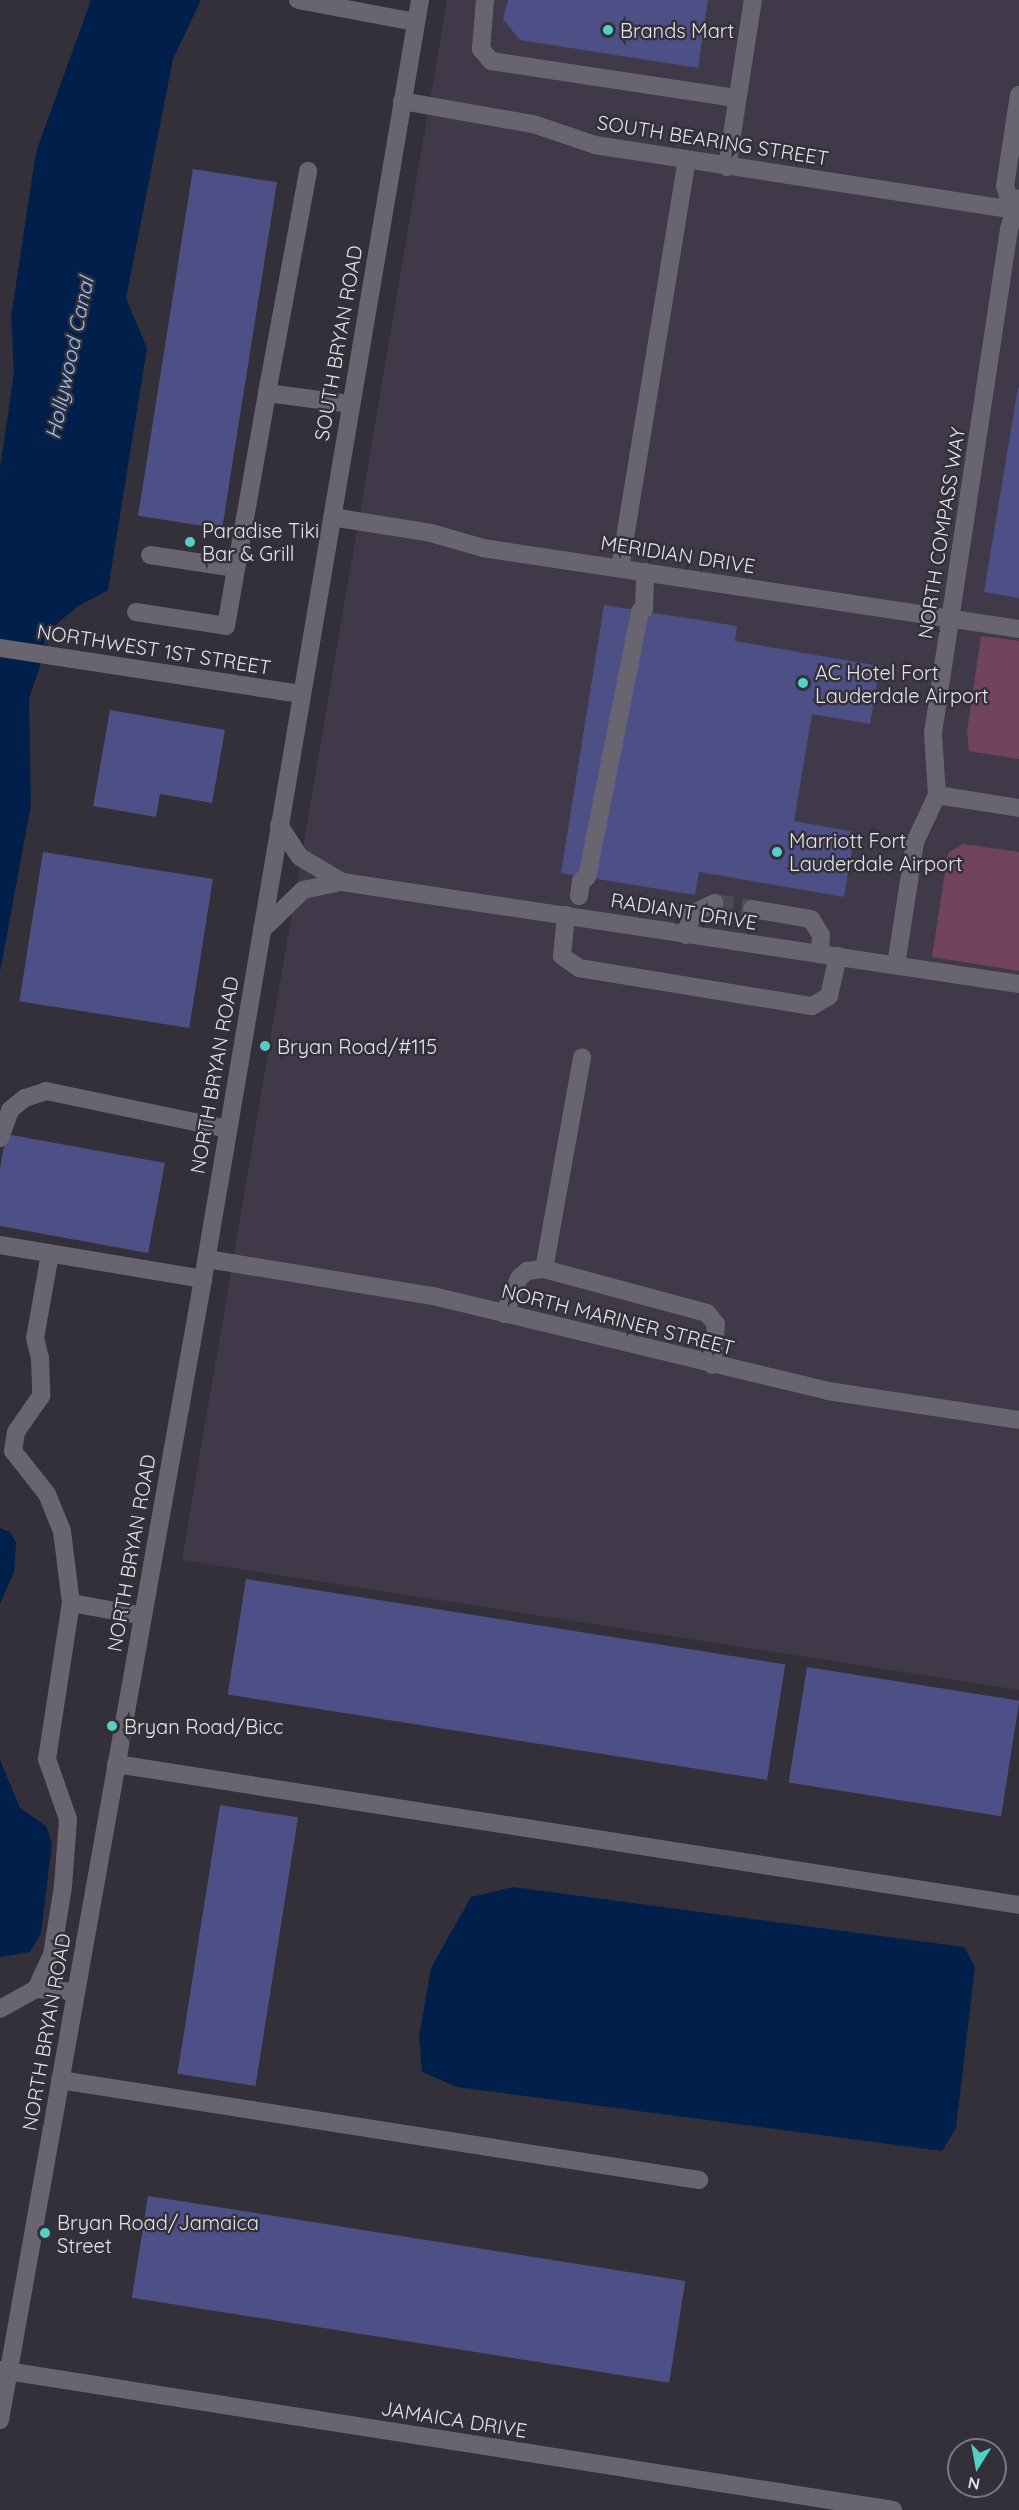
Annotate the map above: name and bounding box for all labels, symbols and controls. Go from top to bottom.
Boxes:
place label: Brands Mart [620,18,734,42]
marker: Brands Mart [601,23,615,37]
street label: SOUTH BEARING STREET [596,110,830,170]
street label: SOUTH BRYAN ROAD [309,244,367,442]
water label: Hollywood Canal [40,275,98,441]
street label: NORTH COMPASS WAY [912,425,970,641]
place label: Paradise Tiki Bar & Grill [202,518,319,565]
street label: MERIDIAN DRIVE [599,530,757,578]
marker: Paradise Tiki Bar & Grill [183,535,197,549]
street label: NORTHWEST 1ST STREET [35,619,273,679]
place label: AC Hotel Fort Lauderdale Airport [815,660,989,707]
marker: AC Hotel Fort Lauderdale Airport [796,676,810,690]
place label: Marriott Fort Lauderdale Airport [789,828,963,875]
marker: Marriott Fort Lauderdale Airport [770,845,784,859]
street label: RADIANT DRIVE [609,888,759,934]
street label: NORTH BRYAN ROAD [185,974,243,1176]
place label: Bryan Road/#115 [277,1034,437,1058]
marker: Bryan Road/#115 [258,1039,272,1053]
street label: NORTH MARINER STREET [499,1278,737,1360]
street label: NORTH BRYAN ROAD [102,1452,160,1654]
place label: Bryan Road/Bicc [124,1714,283,1738]
marker: Bryan Road/Bicc [105,1719,119,1733]
street label: NORTH BRYAN ROAD [17,1931,75,2133]
place label: Bryan Road/Jamaica Street [57,2210,259,2257]
marker: Bryan Road/Jamaica Street [38,2226,52,2240]
street label: JAMAICA DRIVE [379,2396,529,2442]
north arrow [947,2438,1007,2498]
text: N [966,2473,982,2495]

